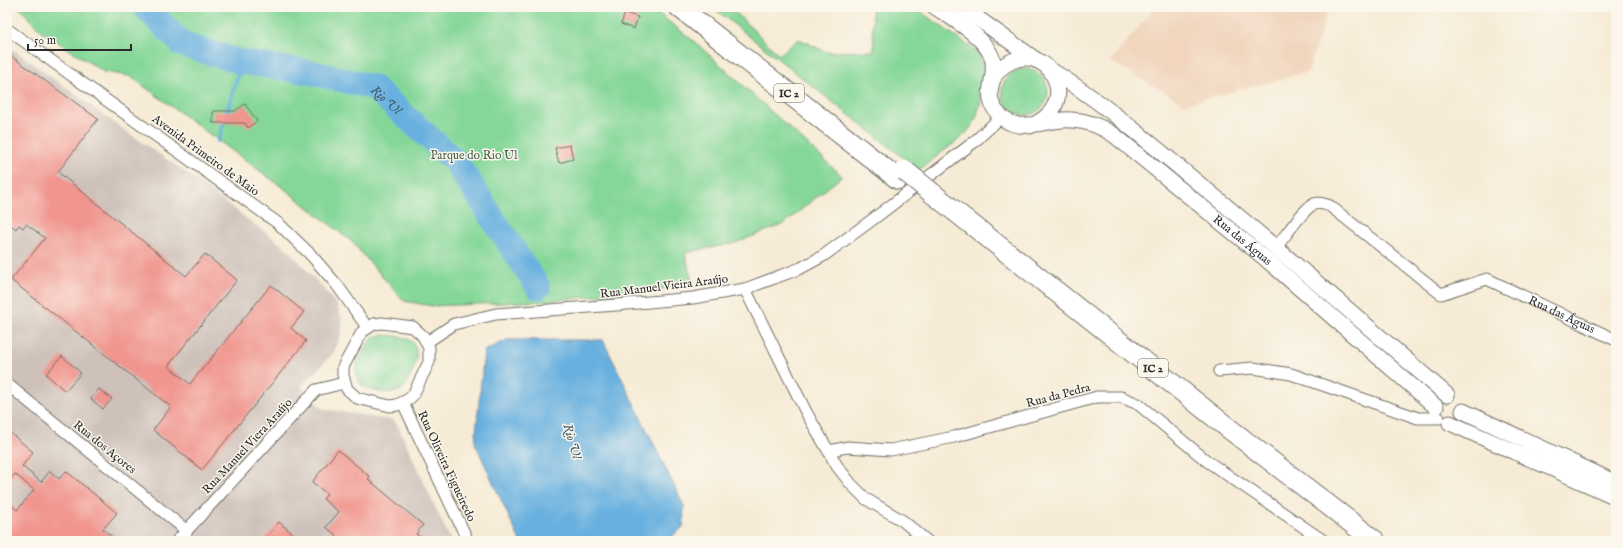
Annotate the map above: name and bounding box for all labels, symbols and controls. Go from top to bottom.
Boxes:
scale bar [28,26,131,52]
text: 50 m [34,33,56,48]
water label: Rio Ul [367,82,405,119]
road number: IC 2 [774,84,804,102]
street label: Avenida Primeiro de Maio [148,111,263,200]
park label: Parque do Rio Ul [430,148,518,164]
street label: Rua das Águas [1210,212,1275,269]
street label: Rua Manuel Vieira Araújo [599,271,729,302]
street label: Rua das Águas [1526,293,1597,337]
road number: IC 2 [1138,359,1168,377]
street label: Rua da Pedra [1025,380,1093,411]
street label: Rua Manuel Viera Araújo [199,395,296,497]
street label: Rua Oliveira Figueiredo [414,408,479,525]
street label: Rua dos Açores [70,417,139,477]
water label: Rio Ul [558,422,585,462]

